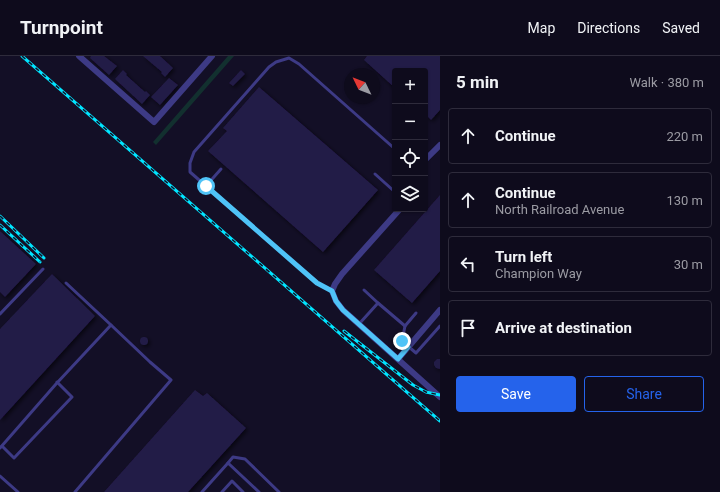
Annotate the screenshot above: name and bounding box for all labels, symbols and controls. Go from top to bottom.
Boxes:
text: Turnpoint [20,16,103,39]
text: Map [528,20,555,36]
text: Directions [577,20,640,36]
text: Saved [662,20,700,36]
north arrow [344,68,380,104]
map controls [392,68,428,212]
button: + [392,68,428,104]
text: 5 min [456,72,499,92]
text: Walk · 380 m [629,75,704,90]
button: − [392,104,428,140]
icon: ahead [457,125,479,147]
text: Continue [495,127,556,145]
text: 220 m [666,129,703,144]
button: locate [392,140,428,176]
button: layers [392,176,428,212]
route start [197,177,215,195]
text: Continue [495,184,556,202]
icon: ahead [457,189,479,211]
text: 130 m [666,193,703,208]
text: North Railroad Avenue [495,202,624,217]
text: Turn left [495,248,552,266]
icon: left [457,253,479,275]
text: 30 m [674,257,703,272]
text: Champion Way [495,266,582,281]
icon: arrive [457,317,479,339]
text: Arrive at destination [495,319,632,337]
route end [393,332,411,350]
button: Save [456,376,576,412]
button: Share [584,376,704,412]

